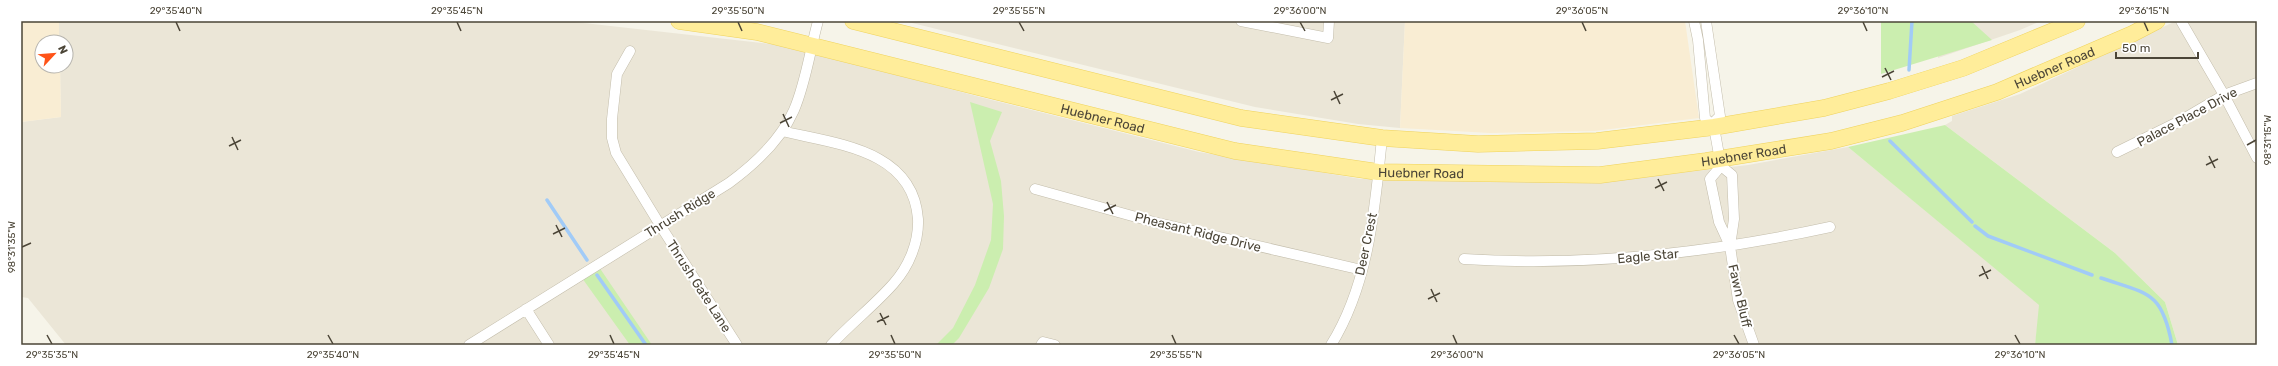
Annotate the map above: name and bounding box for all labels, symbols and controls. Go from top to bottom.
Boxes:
text: 29°35'40"N [150,5,202,17]
text: 29°35'45"N [431,5,483,17]
text: 29°35'50"N [712,5,764,17]
text: 29°35'55"N [993,5,1045,17]
text: 29°36'00"N [1274,5,1327,17]
text: 29°36'05"N [1556,5,1608,17]
text: 29°36'10"N [1838,5,1888,17]
text: 29°36'15"N [2119,5,2169,17]
north arrow [34,34,74,74]
scale bar [2116,34,2198,60]
text: 50 m [2122,41,2150,55]
text: N [55,43,70,56]
street label: Huebner Road [2012,44,2097,91]
street label: Palace Place Drive [2134,84,2240,150]
street label: Huebner Road [1059,100,1146,136]
text: 98°31'15"W [2262,115,2274,165]
street label: Huebner Road [1700,141,1787,169]
street label: Huebner Road [1378,165,1464,181]
street label: Thrush Ridge [642,185,718,241]
street label: Pheasant Ridge Drive [1133,209,1263,256]
street label: Deer Crest [1352,211,1380,277]
text: 98°31'35"W [6,221,18,273]
street label: Thrush Gate Lane [664,237,734,335]
street label: Eagle Star [1617,246,1680,267]
street label: Fawn Bluff [1725,263,1755,329]
text: 29°35'35"N [26,349,78,361]
text: 29°35'40"N [307,349,359,361]
text: 29°35'45"N [588,349,640,361]
text: 29°35'50"N [869,349,921,361]
text: 29°35'55"N [1150,349,1202,361]
text: 29°36'00"N [1431,349,1484,361]
text: 29°36'05"N [1713,349,1765,361]
text: 29°36'10"N [1995,349,2045,361]

